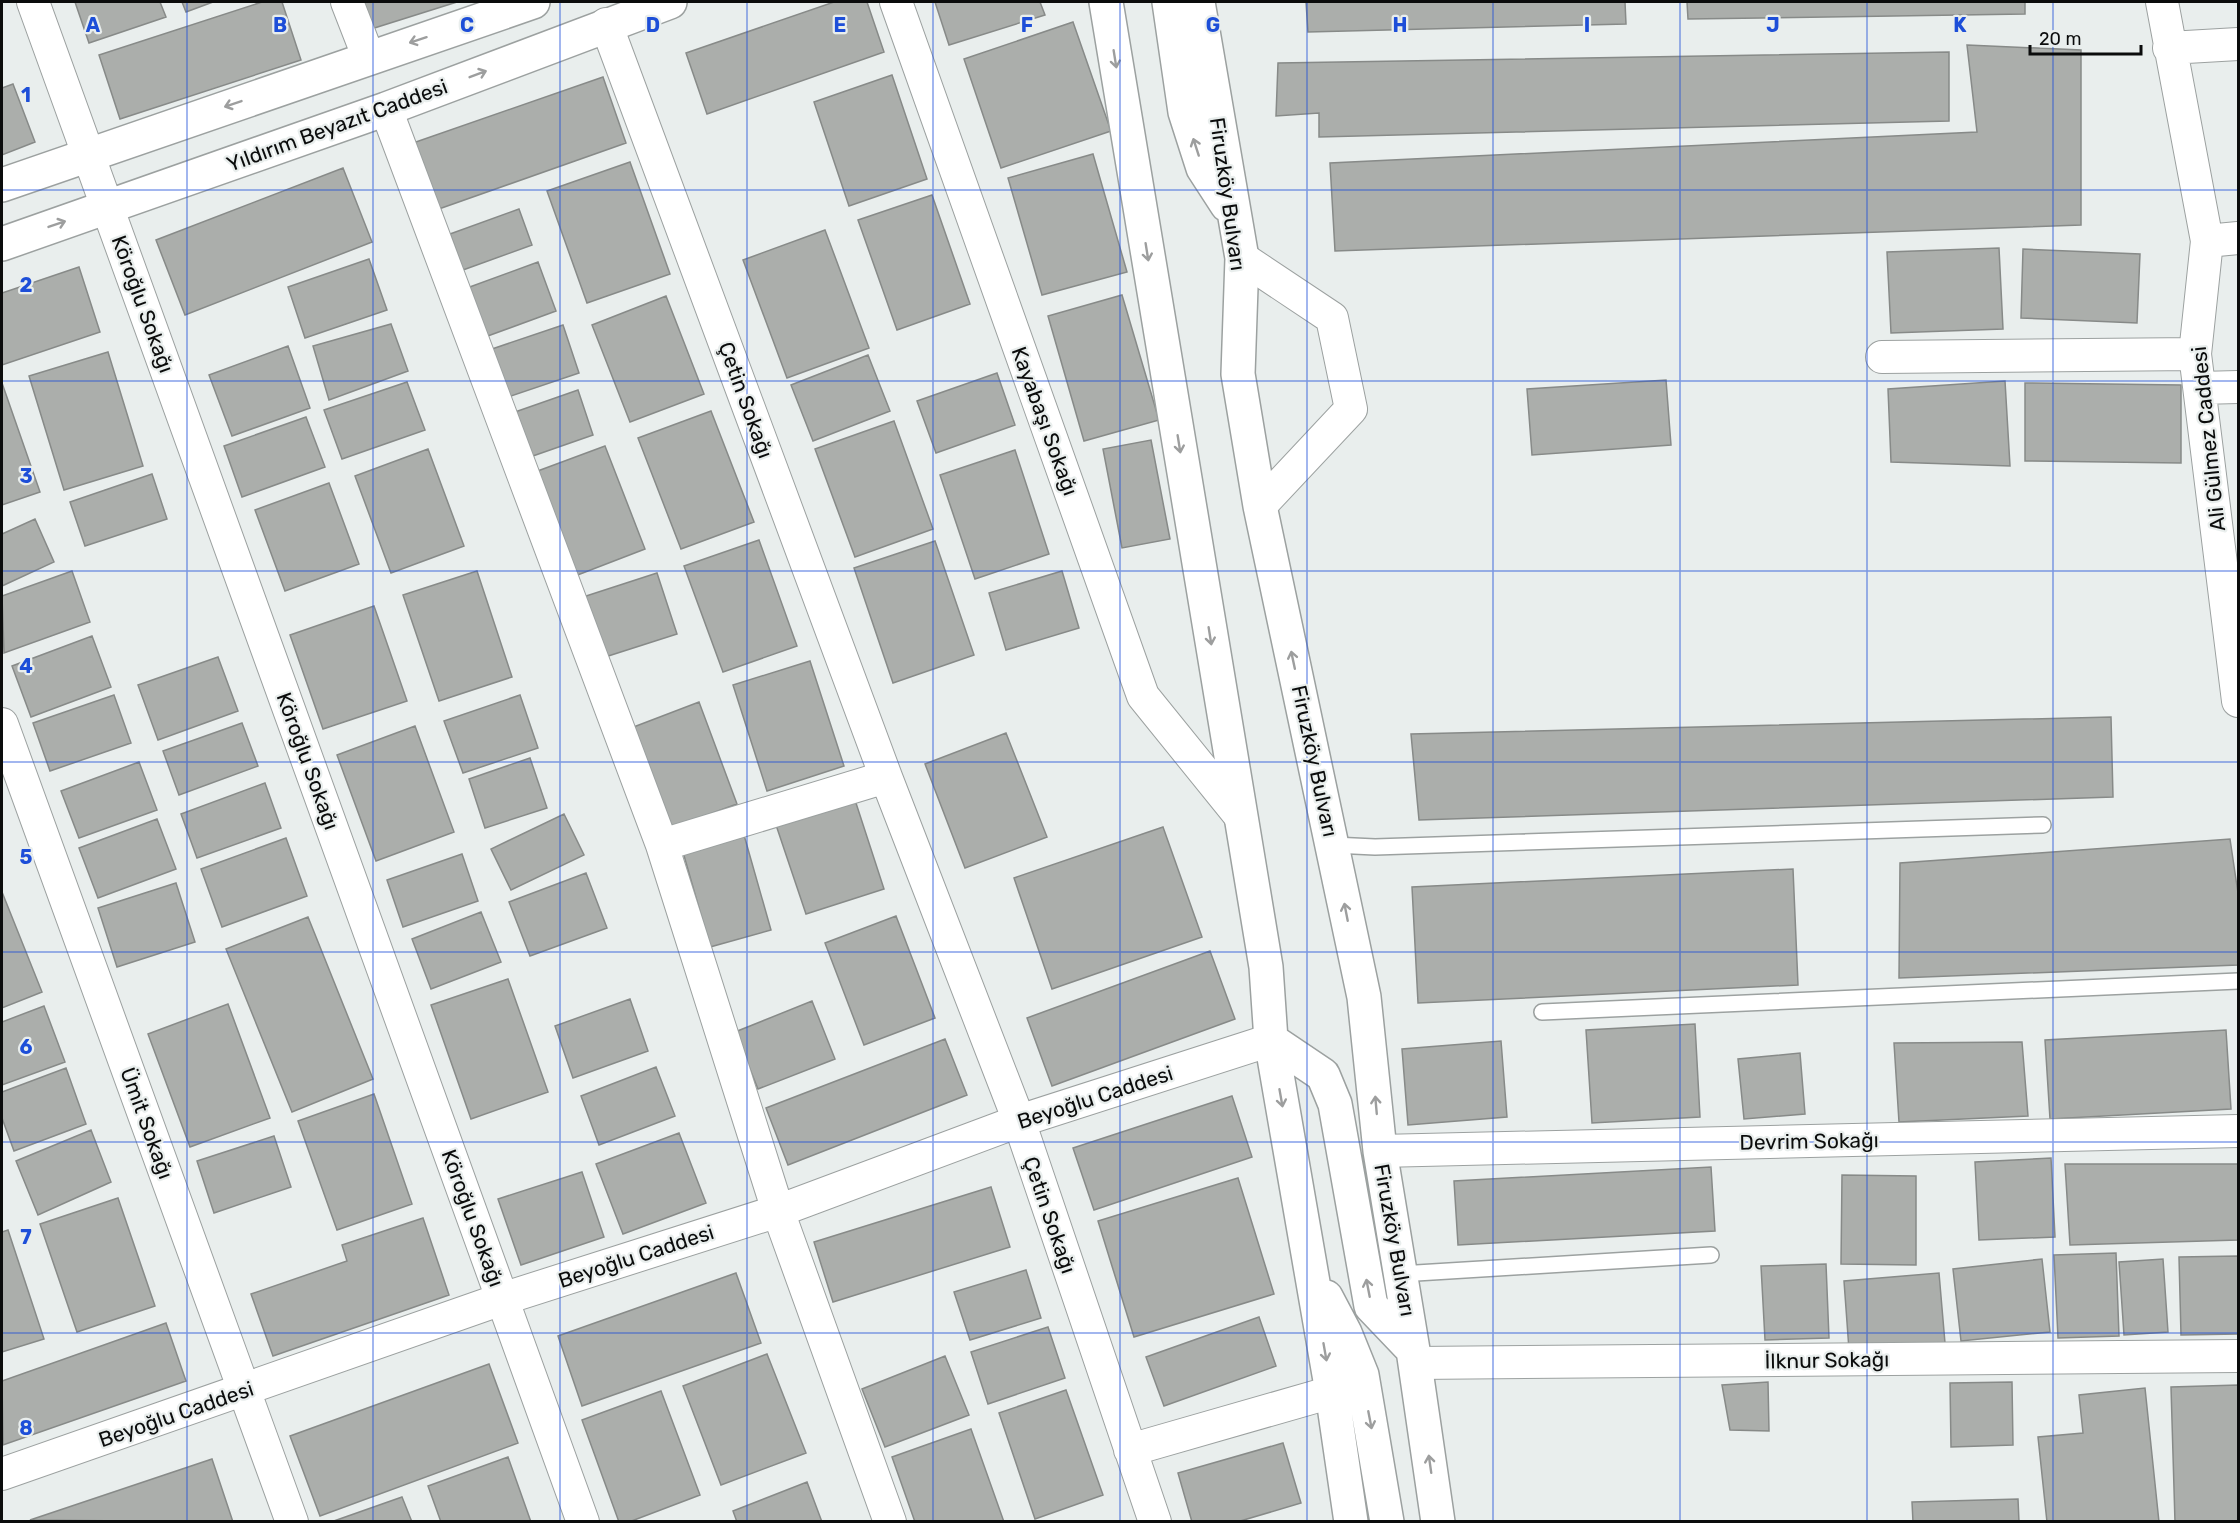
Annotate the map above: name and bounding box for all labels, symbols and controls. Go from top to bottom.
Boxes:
text: A [86,13,101,37]
text: B [273,13,287,37]
text: C [460,13,474,37]
text: D [646,13,660,37]
text: E [834,13,846,37]
text: F [1021,13,1033,37]
text: G [1206,13,1220,37]
text: H [1393,13,1407,37]
text: I [1584,13,1590,37]
text: J [1766,13,1780,37]
text: K [1953,13,1967,37]
scale bar [2030,18,2141,56]
text: 20 m [2039,28,2081,50]
one-way arrow [409,35,428,46]
one-way arrow [1110,49,1121,69]
one-way arrow [468,68,486,79]
street label: Yıldırım Beyazıt Caddesi [223,73,451,177]
text: 1 [21,83,31,107]
one-way arrow [224,99,243,110]
street label: Firuzköy Bulvarı [1205,116,1251,272]
one-way arrow [1190,138,1201,157]
one-way arrow [47,218,66,229]
street label: Köroğlu Sokağı [107,232,179,376]
one-way arrow [1142,241,1153,261]
text: 2 [20,273,33,297]
street label: Çetin Sokağı [713,338,779,462]
street label: Kayabaşı Sokağı [1006,343,1084,499]
street label: Ali Gülmez Caddesi [2186,345,2230,533]
one-way arrow [1173,434,1184,453]
text: 3 [19,464,33,488]
one-way arrow [1205,626,1216,646]
one-way arrow [1287,650,1298,670]
text: 4 [19,654,33,678]
street label: Firuzköy Bulvarı [1287,683,1343,839]
street label: Köroğlu Sokağı [272,689,344,833]
text: 5 [20,845,33,869]
one-way arrow [1340,903,1352,922]
text: 6 [19,1035,33,1059]
street label: Beyoğlu Caddesi [1014,1060,1176,1134]
street label: Ümit Sokağı [115,1064,179,1182]
one-way arrow [1276,1087,1287,1107]
one-way arrow [1370,1095,1381,1115]
street label: Devrim Sokağı [1739,1127,1879,1155]
street label: Köroğlu Sokağı [437,1146,509,1290]
street label: Çetin Sokağı [1018,1153,1082,1277]
street label: Firuzköy Bulvarı [1369,1162,1421,1318]
street label: Beyoğlu Caddesi [555,1219,717,1293]
text: 7 [20,1225,32,1249]
one-way arrow [1362,1278,1373,1298]
one-way arrow [1320,1341,1331,1361]
street label: İlknur Sokağı [1764,1346,1890,1374]
street label: Beyoğlu Caddesi [95,1376,257,1452]
one-way arrow [1365,1409,1376,1429]
text: 8 [19,1416,33,1440]
one-way arrow [1424,1454,1435,1474]

